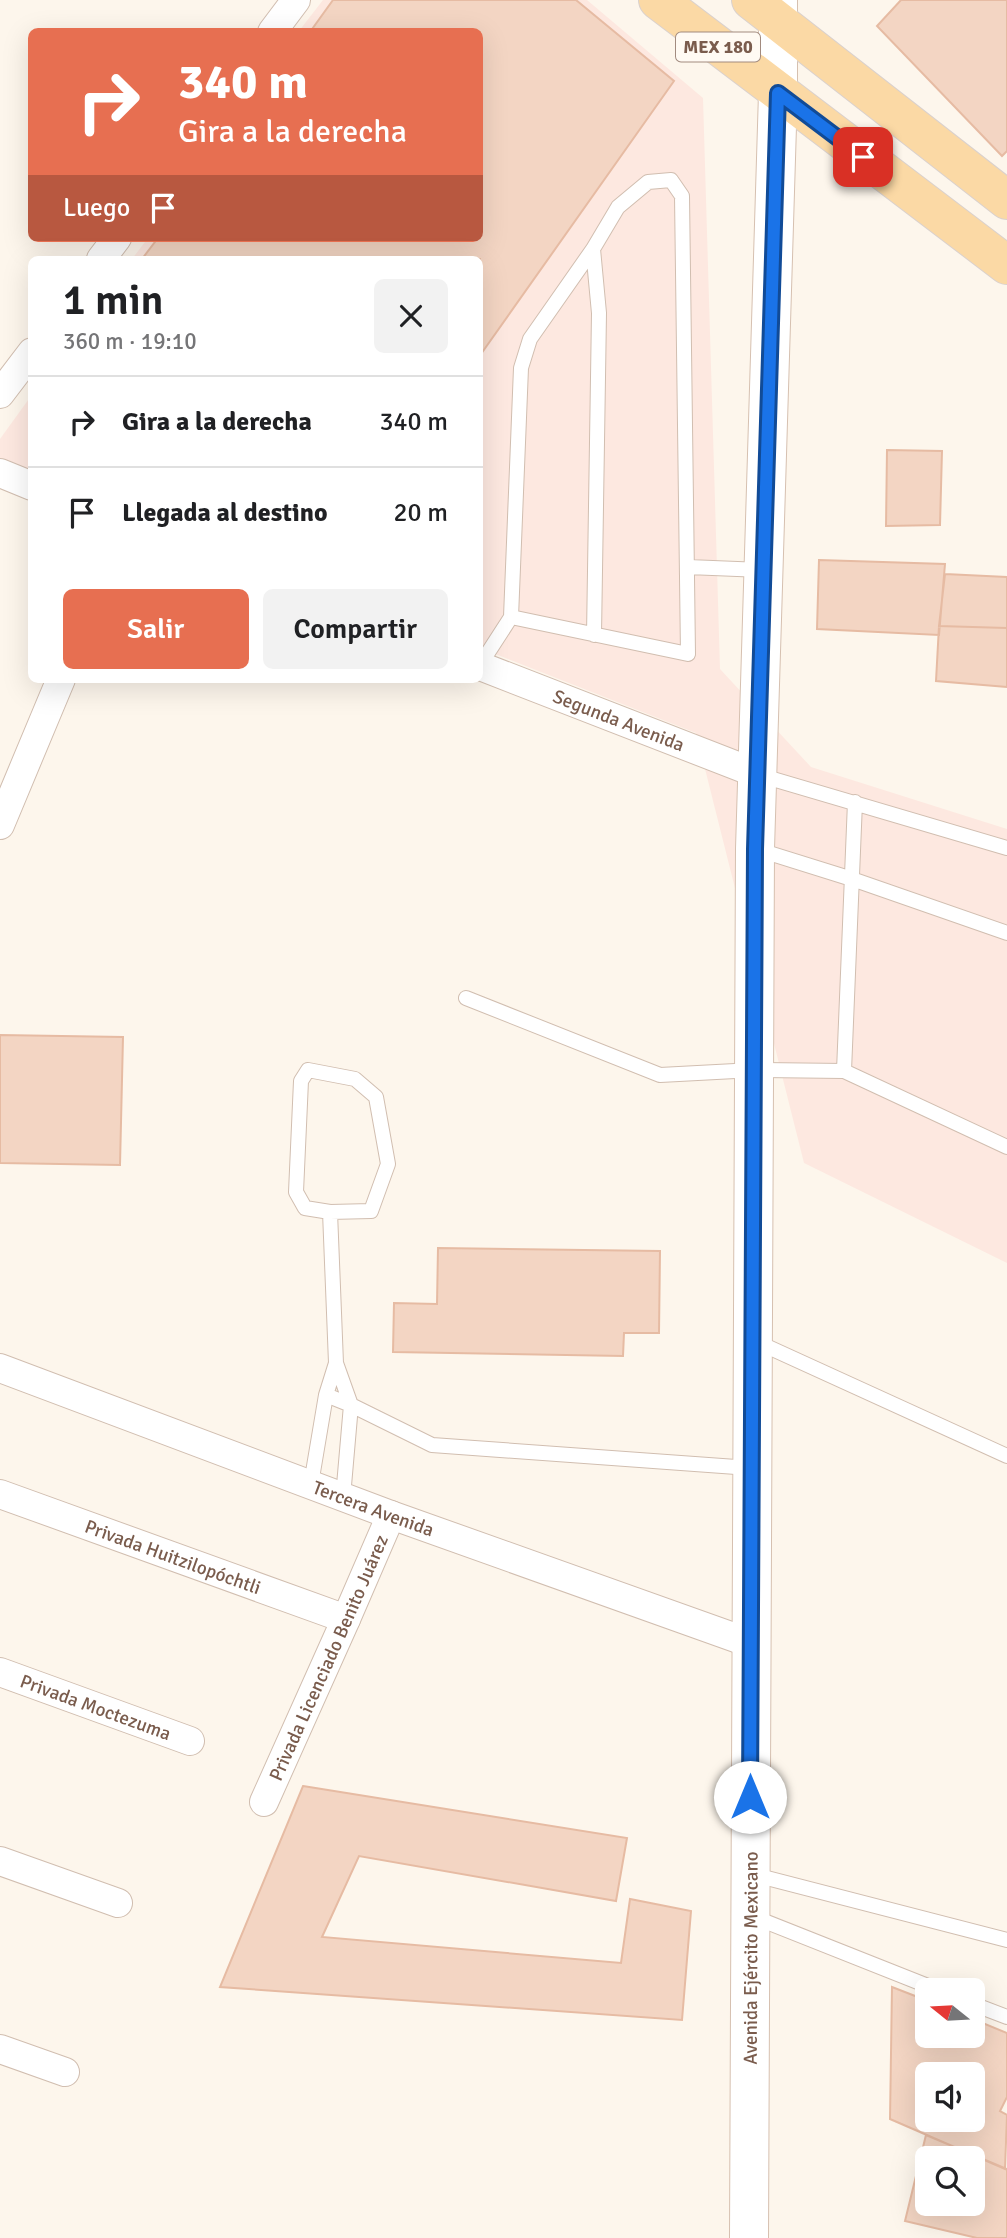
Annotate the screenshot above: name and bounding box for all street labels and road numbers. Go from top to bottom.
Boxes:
road number: MEX 180 [676,32,760,62]
street label: Segunda Avenida [549,684,688,757]
street label: Tercera Avenida [309,1476,437,1542]
street label: Privada Huitzilopóchtli [81,1515,264,1600]
street label: Privada Licenciado Benito Juárez [264,1531,394,1785]
street label: Privada Moctezuma [17,1669,174,1746]
street label: Avenida Ejército Mexicano [739,1851,764,2065]

